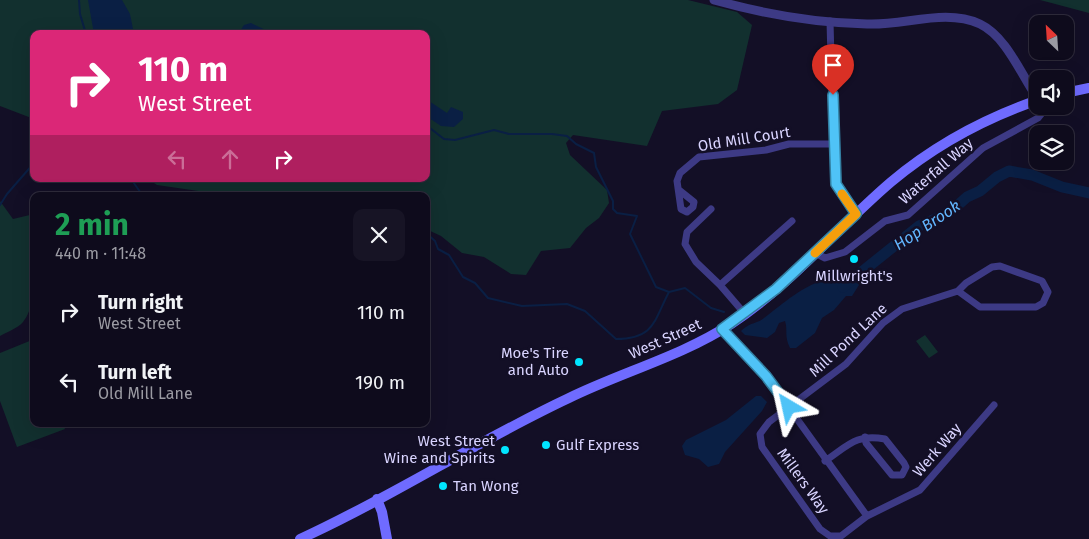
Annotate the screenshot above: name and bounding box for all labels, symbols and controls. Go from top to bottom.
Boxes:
north arrow [1029,15,1074,60]
map controls [1029,15,1074,170]
pin [812,44,854,95]
text: 110 m [138,48,228,90]
icon: right [55,50,120,115]
icon: arrive [819,51,847,79]
button: sound [1029,70,1074,115]
text: West Street [138,90,252,117]
street label: Old Mill Court [697,123,792,155]
button: layers [1029,125,1074,170]
street label: Waterfall Way [895,134,977,208]
icon: left [163,145,191,173]
icon: ahead [216,145,244,173]
icon: right [269,145,297,173]
water label: Hop Brook [890,196,964,254]
text: 2 min [55,207,129,243]
button: close [353,209,405,261]
text: 440 m · 11:48 [55,244,146,263]
marker: Millwright's [848,253,860,265]
place label: Millwright's [815,267,893,285]
text: Turn right [98,291,183,314]
icon: right [55,298,83,326]
street label: Mill Pond Lane [805,299,891,381]
text: 110 m [357,301,405,324]
text: West Street [98,314,181,333]
street label: West Street [626,315,705,363]
place label: Moe's Tire and Auto [501,344,569,379]
marker: Moe's Tire and Auto [573,356,585,368]
text: Turn left [98,361,172,384]
icon: left [55,368,83,396]
text: 190 m [355,371,405,394]
position arrow [762,380,814,432]
text: Old Mill Lane [98,384,193,403]
street label: Werk Way [909,419,966,480]
place label: West Street Wine and Spirits [384,432,496,467]
place label: Gulf Express [556,436,639,454]
marker: Gulf Express [540,439,552,451]
marker: West Street Wine and Spirits [499,444,511,456]
street label: Millers Way [773,445,833,518]
place label: Tan Wong [453,477,519,495]
marker: Tan Wong [437,480,449,492]

